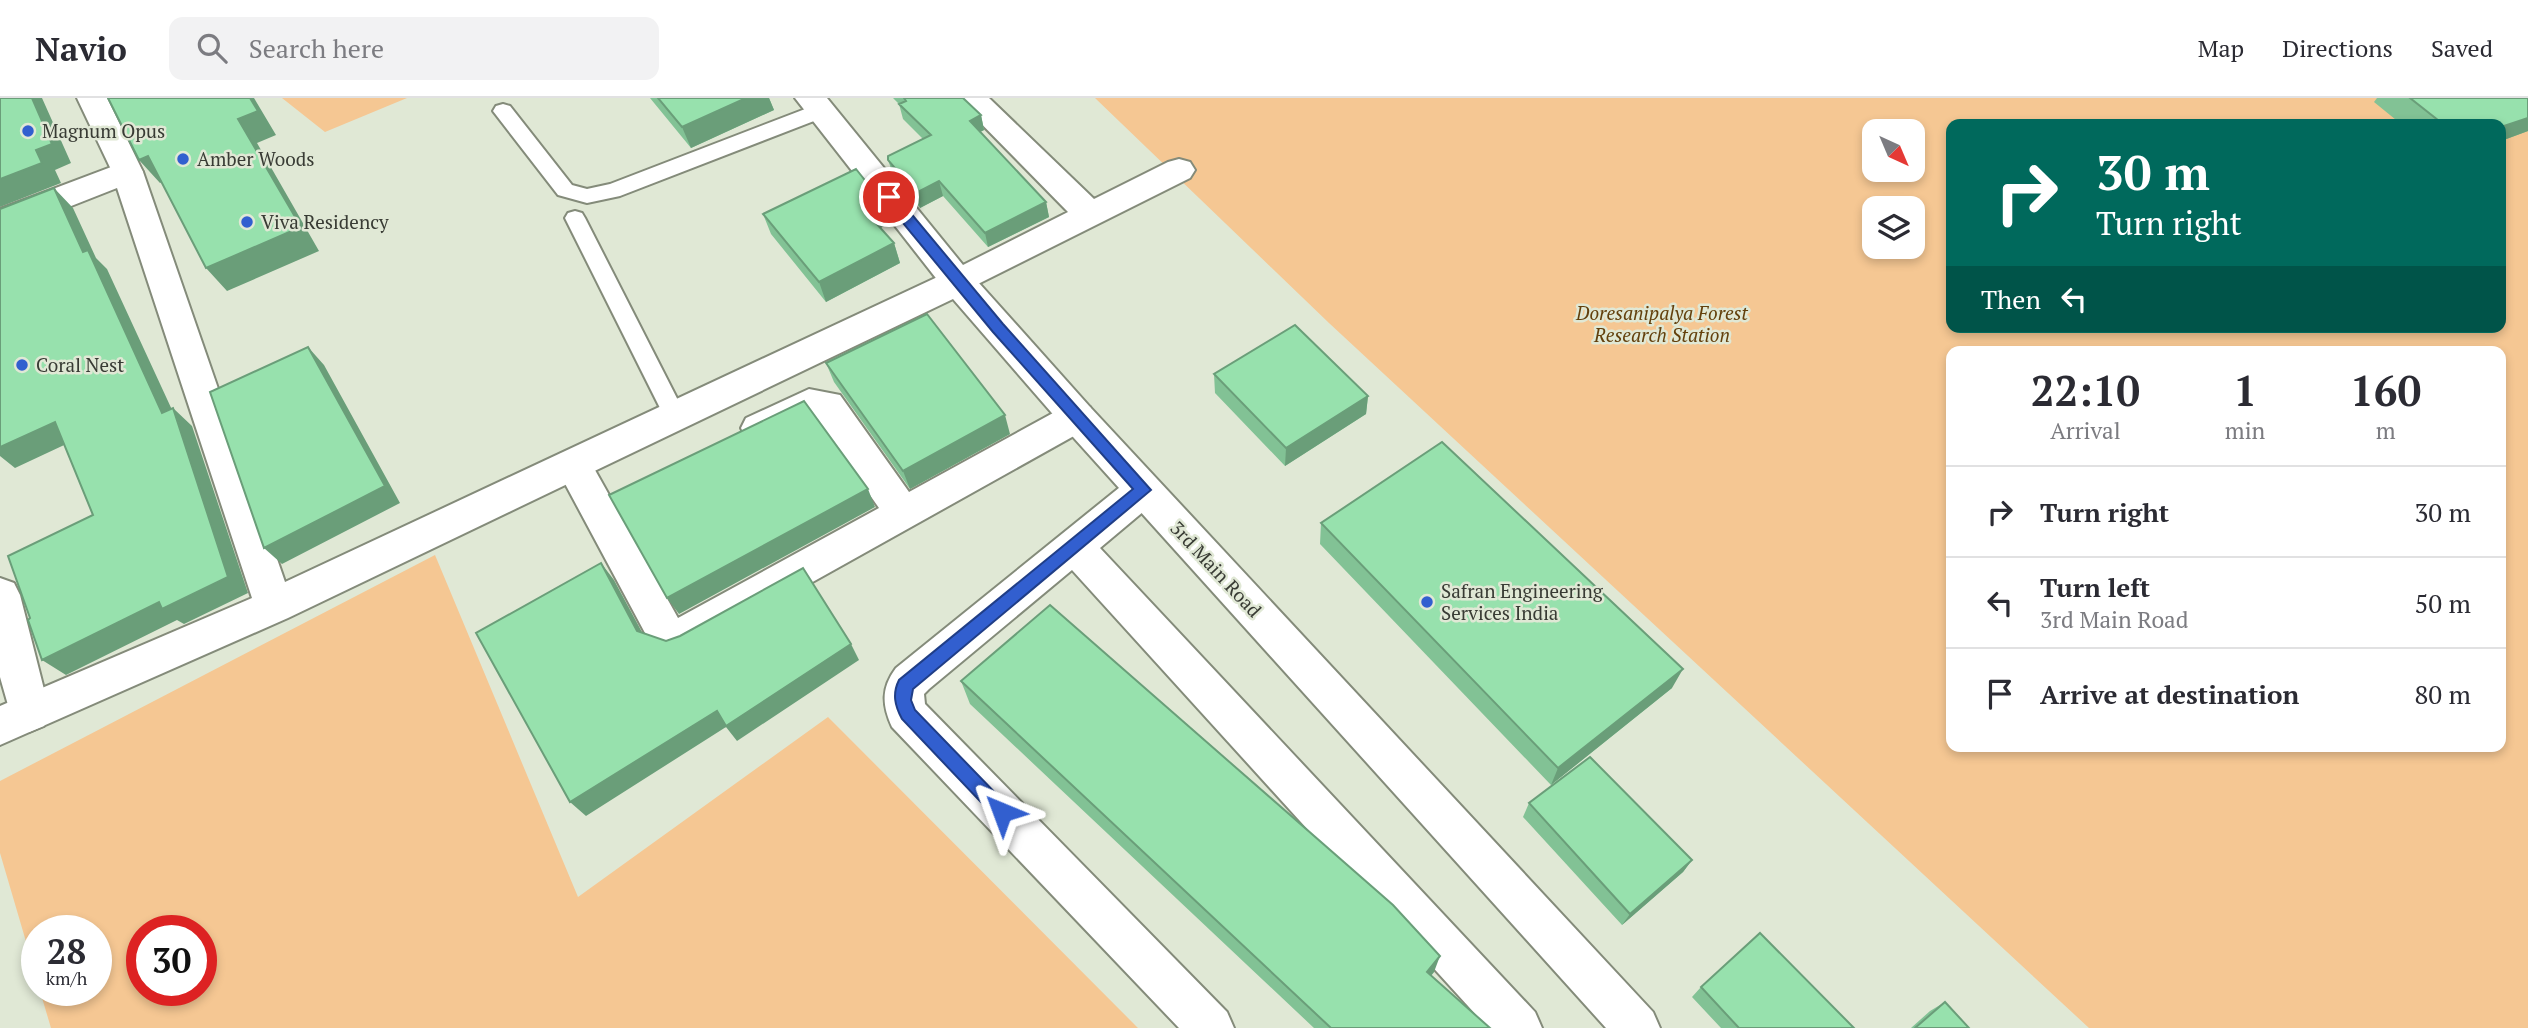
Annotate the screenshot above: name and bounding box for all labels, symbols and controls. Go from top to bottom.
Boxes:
search box [169,17,659,80]
text: Navio [35,27,127,70]
icon: search [193,29,231,67]
text: Search here [249,31,384,65]
text: Map [2198,32,2244,64]
text: Directions [2282,32,2393,64]
text: Saved [2431,32,2493,64]
place label: Magnum Opus [42,118,165,143]
north arrow [1862,119,1925,182]
map controls [1862,119,1925,259]
marker: Magnum Opus [20,123,36,139]
text: 30 m [2096,139,2210,204]
place label: Amber Woods [197,146,315,171]
icon: right [1981,147,2072,238]
marker: Amber Woods [175,151,191,167]
pin [859,167,919,227]
icon: arrive [870,178,908,216]
button: layers [1862,196,1925,259]
text: Turn right [2096,202,2242,244]
place label: Viva Residency [261,209,389,234]
marker: Viva Residency [239,214,255,230]
icon: left [2055,280,2093,318]
text: Then [1981,282,2041,316]
park label: Doresanipalya Forest Research Station [1575,300,1749,347]
place label: Coral Nest [36,352,124,377]
marker: Coral Nest [14,357,30,373]
text: 22:10 [2031,362,2140,418]
text: 1 [2233,362,2257,418]
text: 160 [2350,362,2421,418]
text: Arrival [2050,415,2121,446]
text: min [2225,415,2265,446]
text: m [2376,415,2396,446]
icon: right [1981,493,2019,531]
text: Turn right [2040,495,2169,529]
text: 30 m [2415,495,2471,529]
street label: 3rd Main Road [1165,515,1268,622]
text: Turn left [2040,570,2150,604]
place label: Safran Engineering Services India [1441,578,1604,625]
icon: left [1981,584,2019,622]
text: 50 m [2415,586,2471,620]
marker: Safran Engineering Services India [1419,594,1435,610]
text: 3rd Main Road [2040,604,2189,635]
icon: arrive [1981,675,2019,713]
text: Arrive at destination [2040,677,2299,711]
text: 80 m [2415,677,2471,711]
position arrow [965,775,1039,849]
speed limit sign: 30 [126,915,217,1006]
text: 28 [47,928,86,974]
text: km/h [46,966,87,990]

